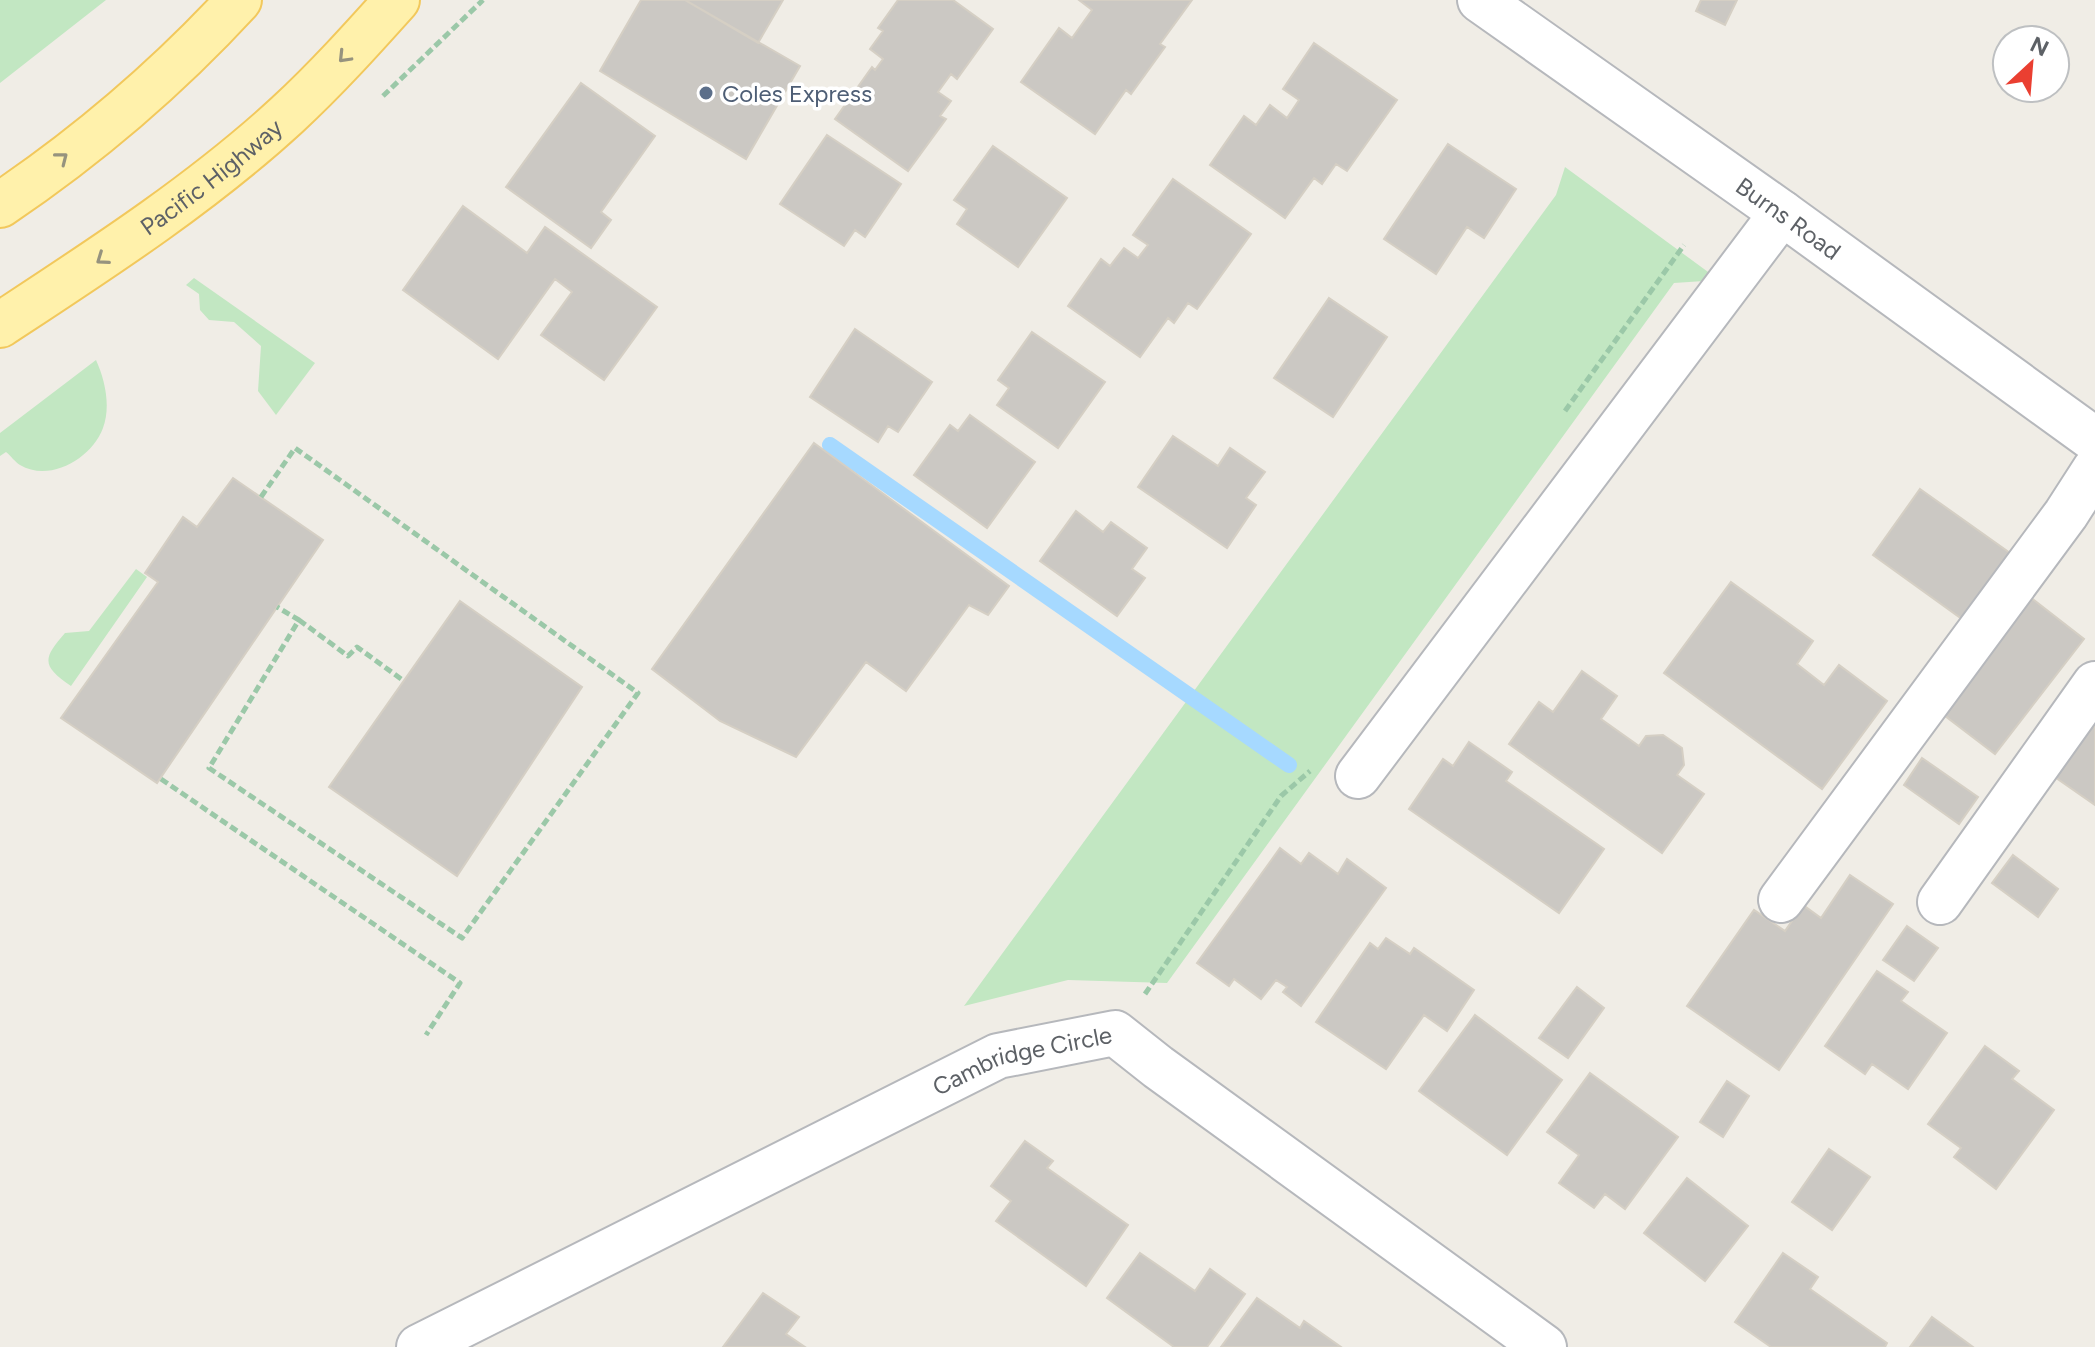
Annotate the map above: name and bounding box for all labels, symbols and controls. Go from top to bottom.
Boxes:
north arrow [1991,24,2071,104]
text: N [2026,31,2053,62]
one-way arrow [339,48,354,62]
place label: Coles Express [722,79,872,108]
marker: Coles Express [697,84,715,102]
street label: Pacific Highway [135,112,288,241]
one-way arrow [53,154,68,168]
street label: Burns Road [1731,171,1847,266]
one-way arrow [96,249,110,263]
street label: Cambridge Circle [927,1019,1114,1101]

